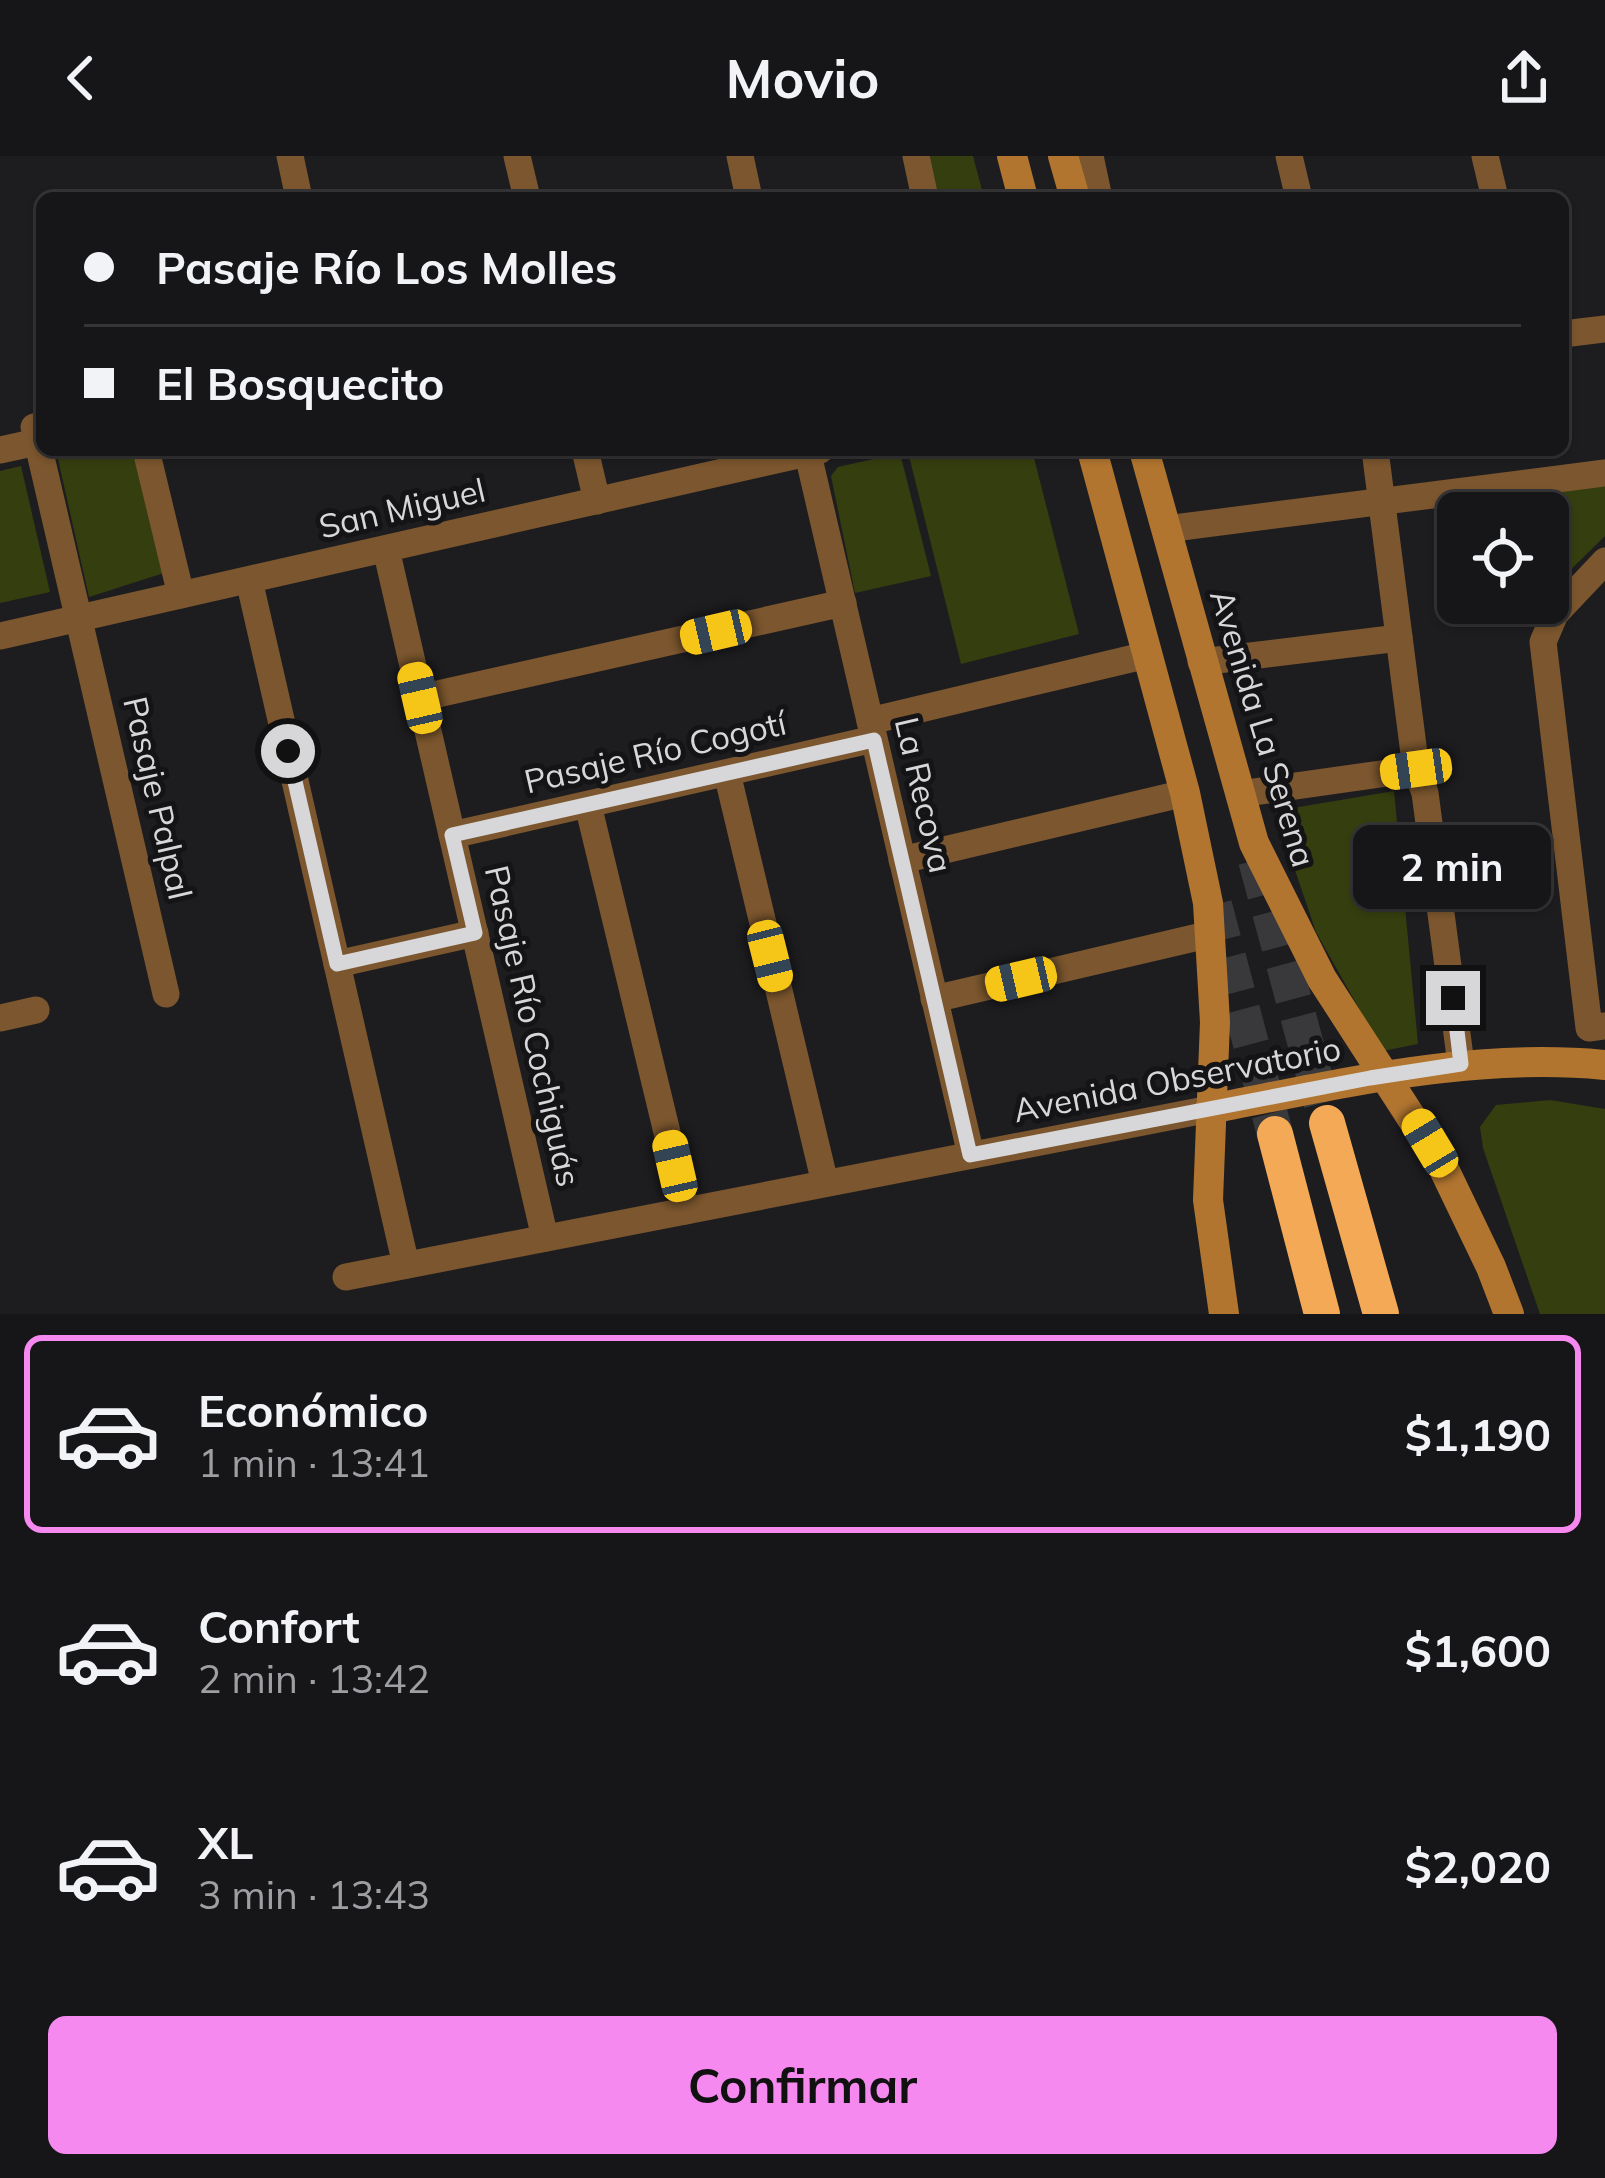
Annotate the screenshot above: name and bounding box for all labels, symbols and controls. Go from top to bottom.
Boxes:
text: Movio [726,44,879,112]
icon: back [48,45,114,111]
icon: share [1491,45,1557,111]
text: Pasaje Río Los Molles [156,239,617,295]
text: El Bosquecito [156,355,444,411]
street label: San Miguel [315,469,489,547]
map controls [1437,492,1569,624]
button: locate [1437,492,1569,624]
street label: Avenida La Serena [1202,584,1325,871]
car [677,606,755,658]
car [394,659,446,737]
street label: Pasaje Palpal [115,692,202,903]
street label: Pasaje Río Cogotí [520,701,792,802]
street label: La Recova [887,713,962,877]
route start [261,724,315,778]
car [1378,746,1454,792]
callout: 2 min [1354,824,1552,908]
text: 2 min [1401,842,1503,891]
street label: Pasaje Río Cochiguás [477,861,590,1190]
car [744,917,796,995]
car [982,953,1060,1005]
route end [1426,971,1480,1025]
street label: Avenida Observatorio [1010,1027,1344,1130]
car [1396,1103,1464,1183]
car [649,1127,701,1205]
icon: car [54,1380,162,1488]
text: Económico [198,1382,428,1438]
text: $1,190 [1405,1406,1551,1462]
text: 1 min · 13:41 [198,1438,430,1487]
icon: car [54,1596,162,1704]
text: Confort [198,1598,360,1654]
text: $1,600 [1405,1622,1551,1678]
text: 2 min · 13:42 [198,1654,430,1703]
icon: car [54,1812,162,1920]
text: XL [198,1814,253,1870]
text: $2,020 [1405,1838,1551,1894]
text: 3 min · 13:43 [198,1870,430,1919]
button: Confirmar [48,2016,1557,2154]

